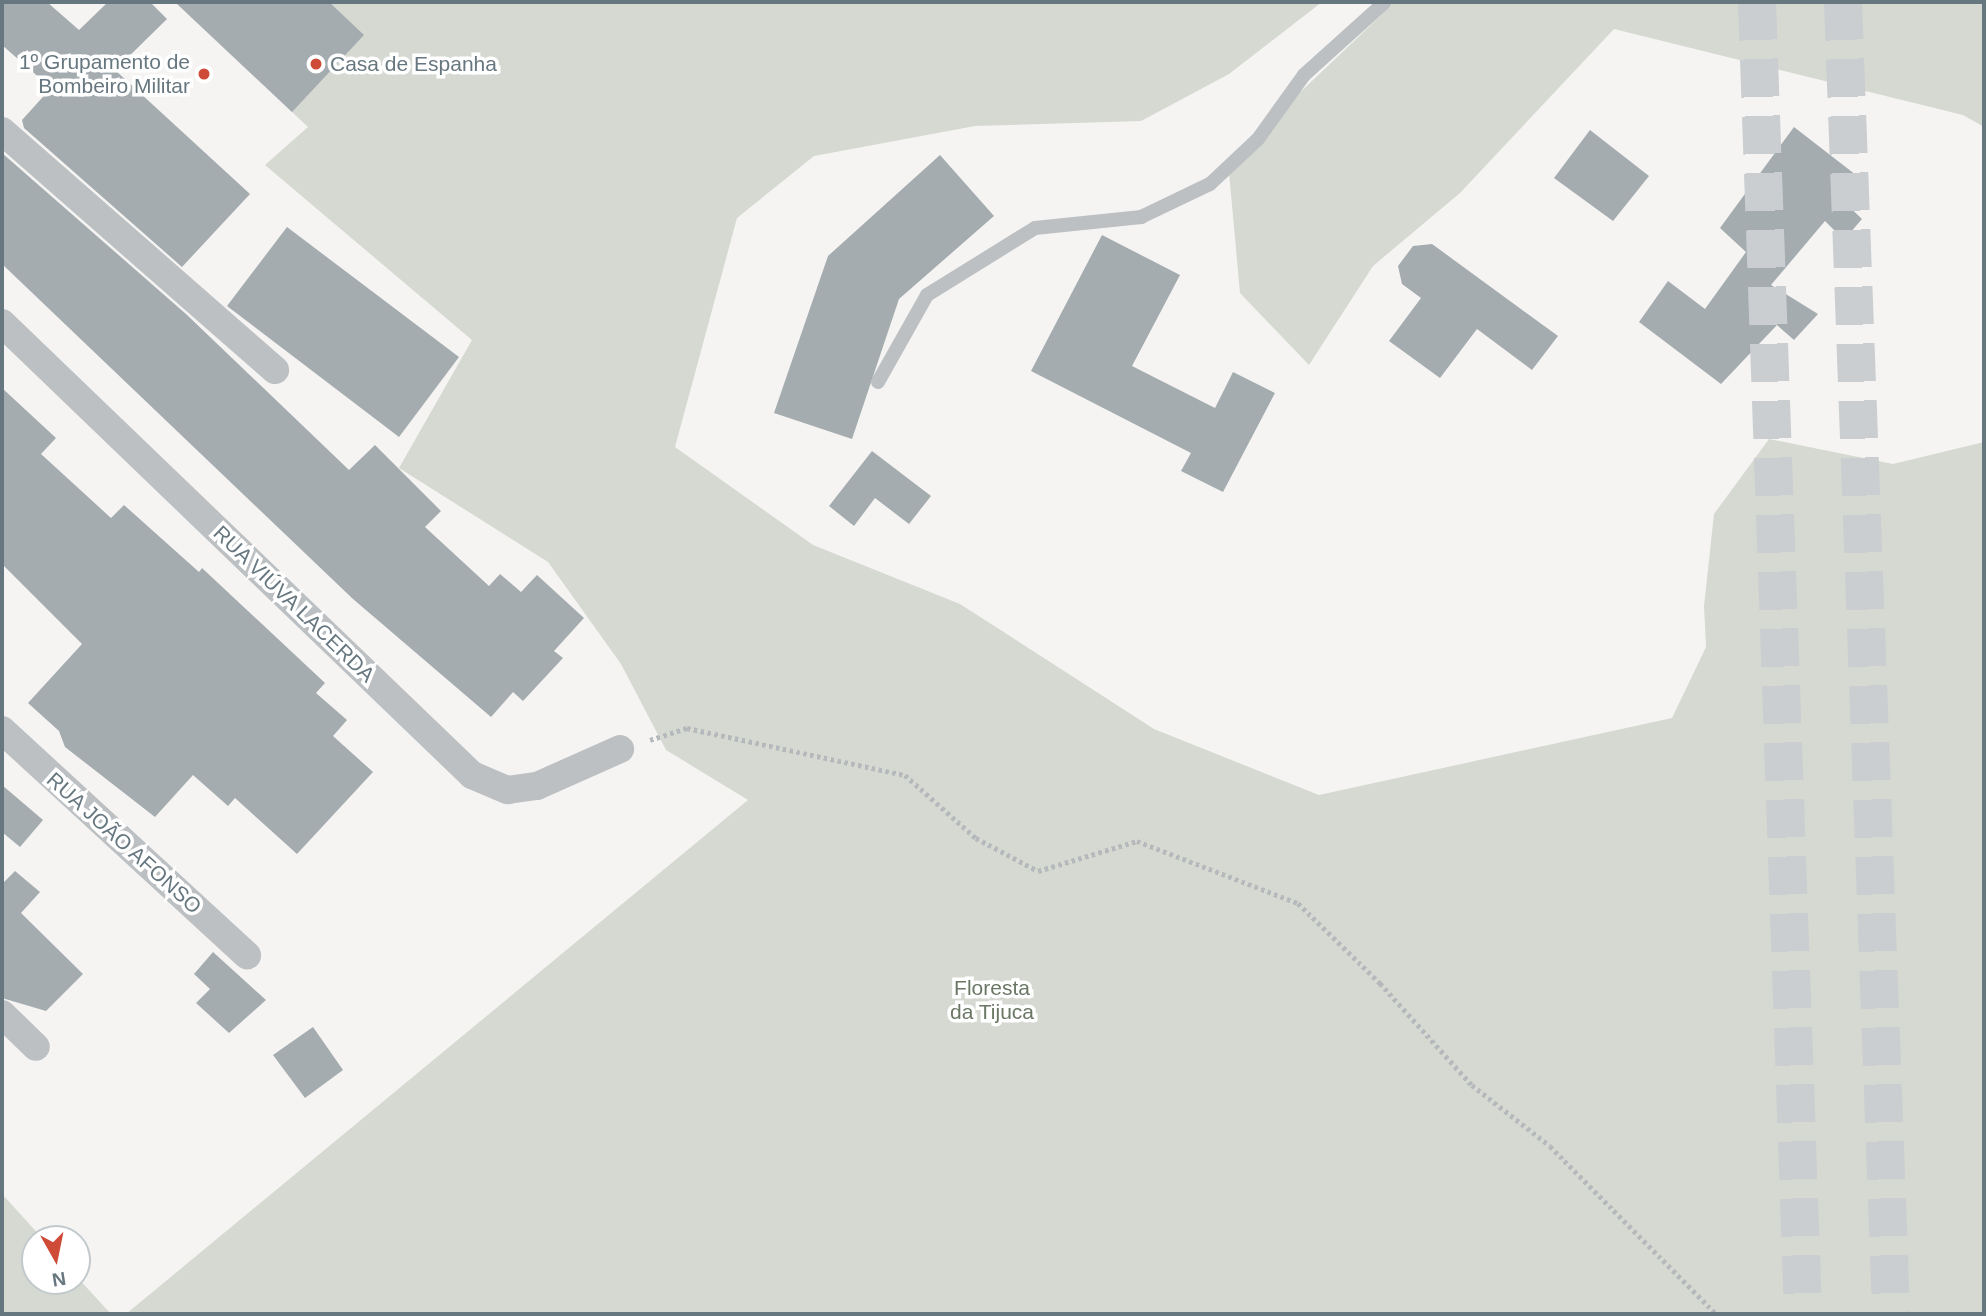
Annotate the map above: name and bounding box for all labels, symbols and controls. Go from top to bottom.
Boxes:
place label: 1º Grupamento de Bombeiro Militar [19,49,190,99]
place label: Casa de Espanha [330,51,497,77]
marker: Casa de Espanha [308,56,324,72]
marker: 1º Grupamento de Bombeiro Militar [196,66,212,82]
street label: RUA VIÚVA LACERDA [207,520,381,688]
street label: RUA JOÃO AFONSO [41,766,207,920]
park label: Floresta da Tijuca [950,975,1034,1025]
north arrow [21,1225,91,1295]
text: N [51,1268,67,1291]

